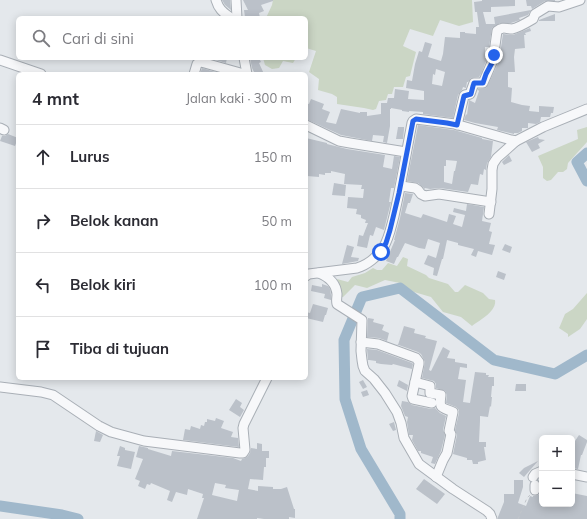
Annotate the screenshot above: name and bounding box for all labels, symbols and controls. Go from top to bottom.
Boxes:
search box [16,16,308,60]
icon: search [30,27,52,49]
text: Cari di sini [62,29,134,48]
route end [485,46,503,64]
text: 4 mnt [32,88,79,109]
text: Jalan kaki · 300 m [186,90,292,106]
icon: ahead [32,146,54,168]
text: Lurus [70,147,110,166]
text: 150 m [254,149,292,165]
icon: right [32,210,54,232]
text: Belok kanan [70,211,159,230]
text: 50 m [262,213,292,229]
route start [372,243,390,261]
icon: left [32,274,54,296]
text: Belok kiri [70,275,136,294]
text: 100 m [254,277,292,293]
icon: arrive [32,338,54,360]
text: Tiba di tujuan [70,339,169,358]
map controls [539,435,575,507]
button: + [539,435,575,471]
button: − [539,471,575,507]

